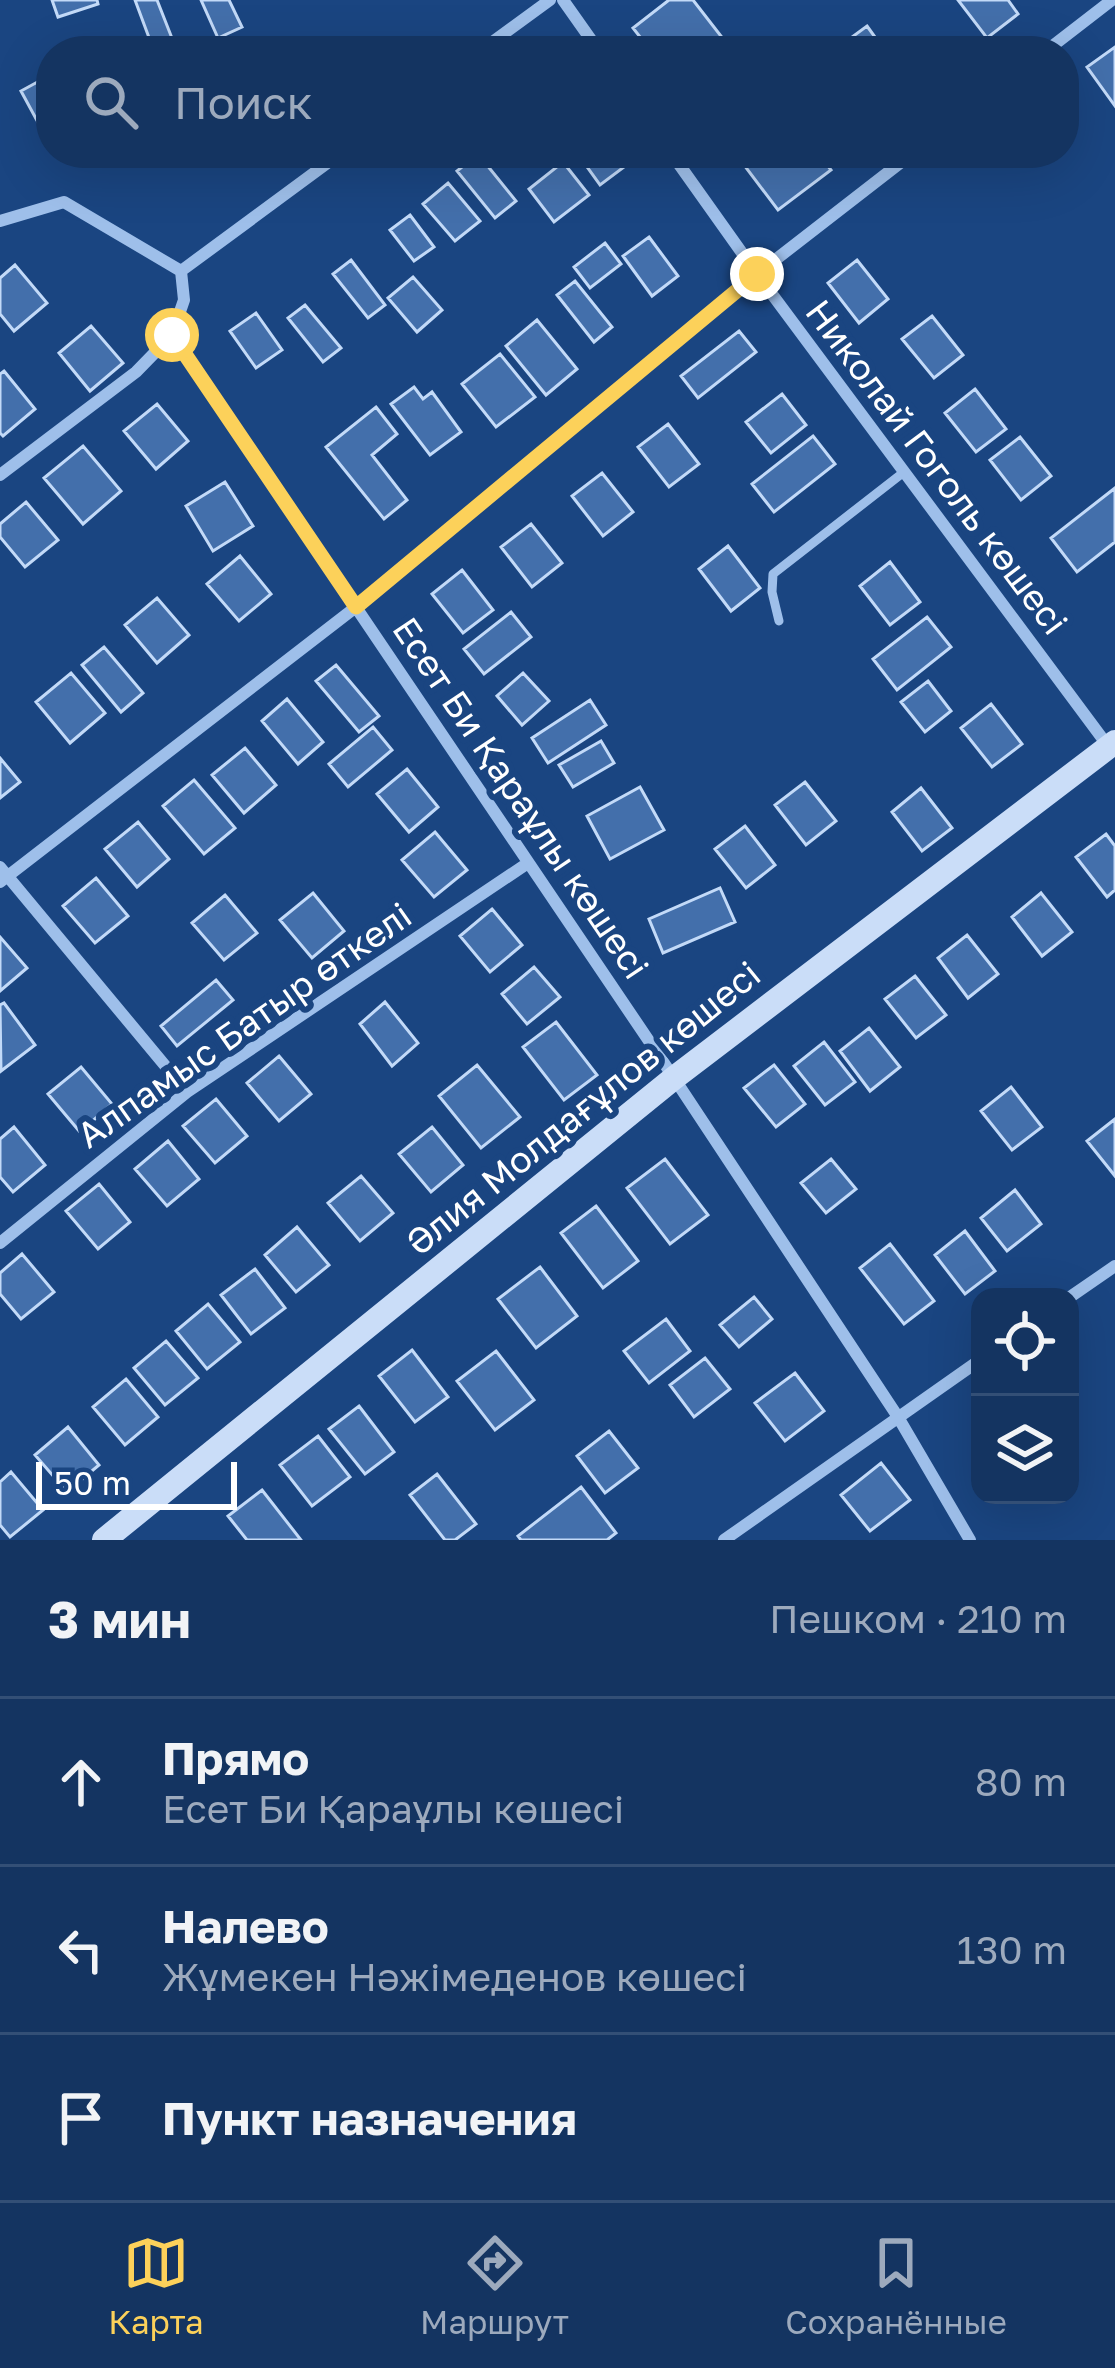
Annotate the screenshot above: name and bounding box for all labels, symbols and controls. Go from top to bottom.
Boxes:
search box [36,36,1079,168]
icon: search [78,69,144,135]
text: Поиск [174,75,313,129]
route end [730,247,784,301]
street label: Николай Гоголь көшесі [797,291,1077,643]
route start [145,308,199,362]
street label: Есет Би Қараұлы көшесі [383,609,659,987]
street label: Алпамыс Батыр өткелі [68,893,419,1156]
street label: Әлия Молдағұлов көшесі [397,952,769,1264]
map controls [971,1288,1079,1504]
button: locate [971,1288,1079,1396]
button: layers [971,1396,1079,1504]
scale bar [36,1456,237,1509]
text: 50 m [54,1463,131,1502]
text: 3 мин [48,1588,191,1649]
text: Пешком · 210 m [769,1595,1067,1642]
text: Прямо [162,1731,309,1785]
icon: ahead [48,1749,114,1815]
text: 80 m [975,1758,1067,1805]
text: Есет Би Қараұлы көшесі [162,1785,624,1832]
text: Налево [162,1899,329,1953]
icon: left [48,1917,114,1983]
text: 130 m [957,1926,1067,1973]
text: Жұмекен Нәжімеденов көшесі [162,1953,747,2000]
icon: arrive [48,2085,114,2151]
text: Пункт назначения [162,2091,577,2145]
tab: Карта [108,2230,204,2341]
tab: Маршрут [420,2230,569,2341]
tab: Сохранённые [785,2230,1007,2341]

